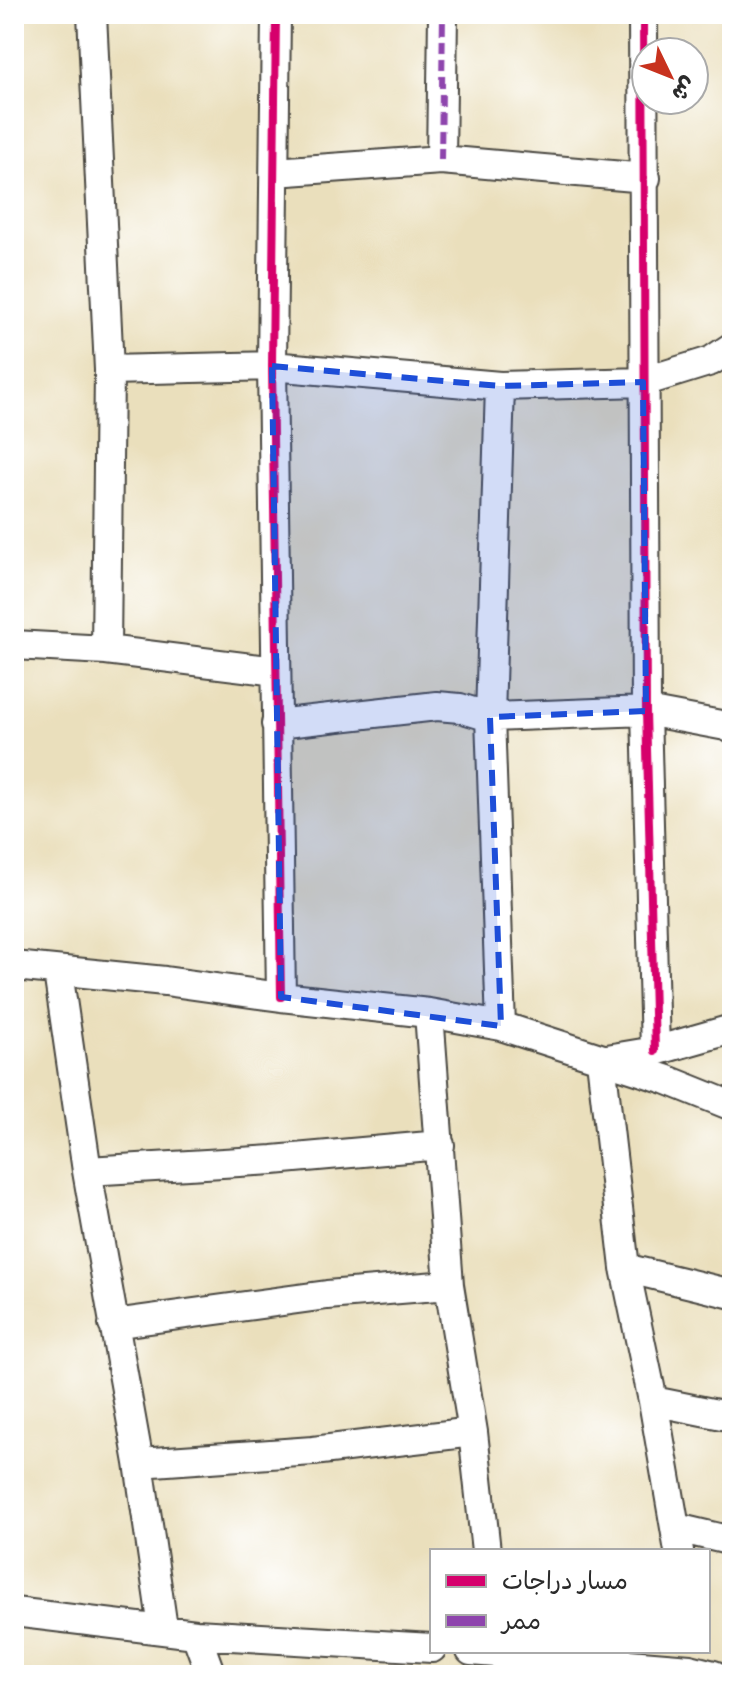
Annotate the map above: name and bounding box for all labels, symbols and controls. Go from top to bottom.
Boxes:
north arrow [630,36,710,116]
text: ش [662,68,702,107]
legend [430,1549,710,1653]
text: مسار دراجات [502,1567,628,1601]
text: ممر [500,1607,541,1641]

